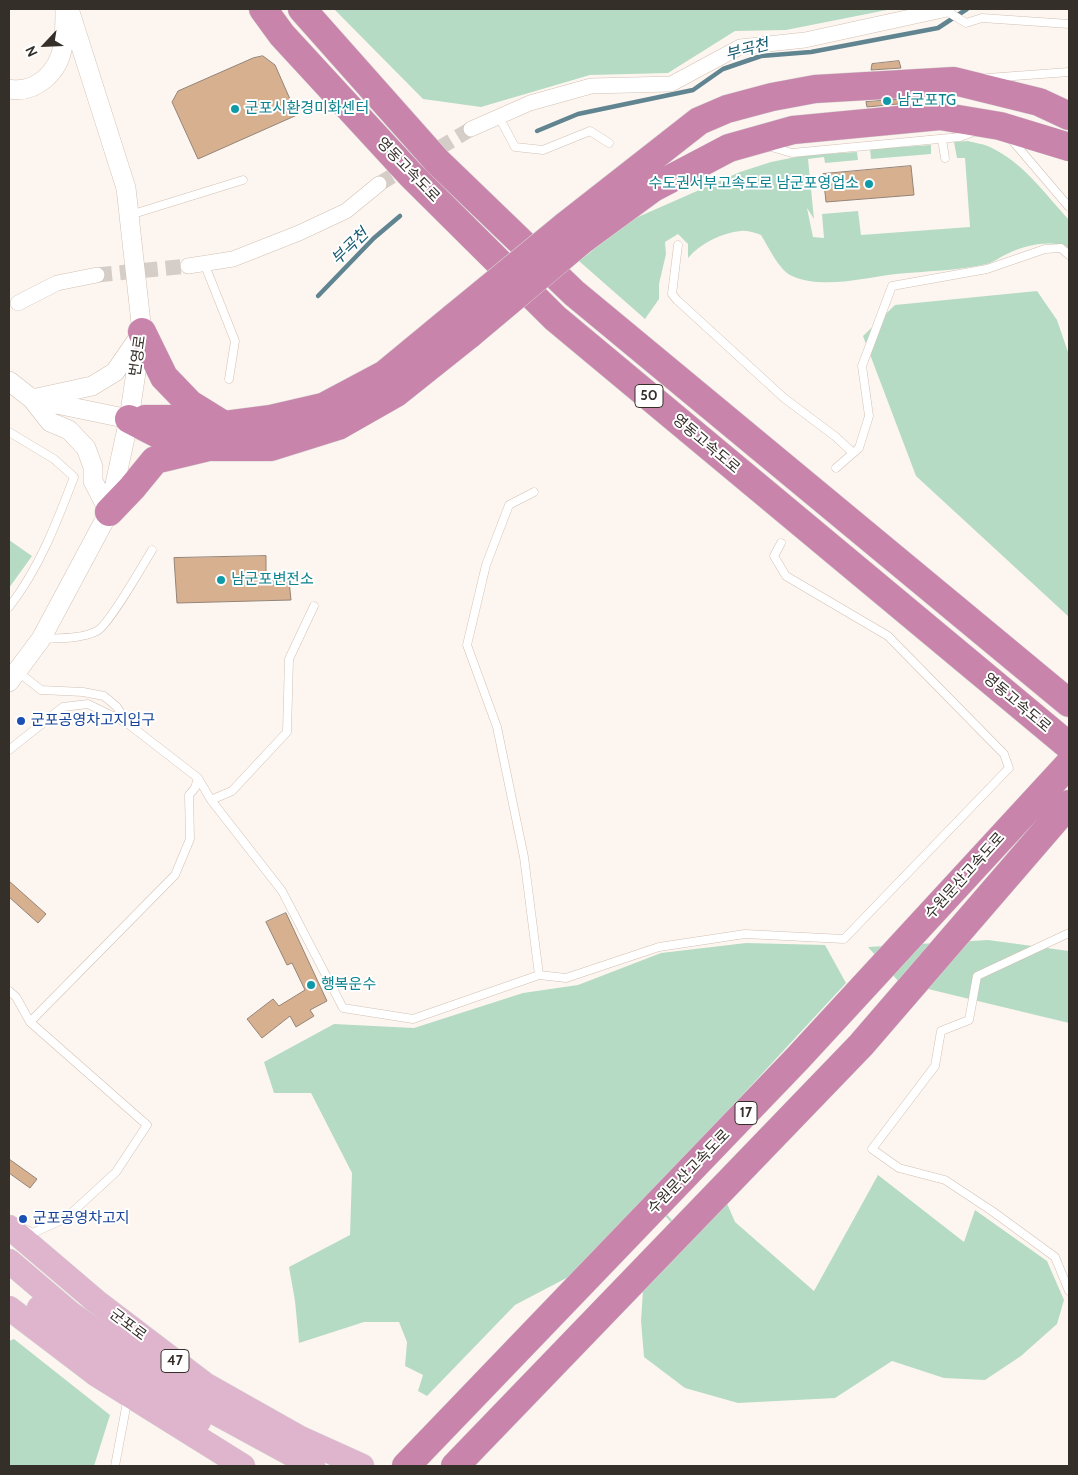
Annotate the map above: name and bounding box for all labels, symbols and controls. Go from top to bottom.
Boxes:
north arrow [20,20,70,70]
water label: 부곡천 [723,35,771,65]
text: N [21,43,42,60]
place label: 남군포TG [897,92,956,110]
marker: 남군포TG [881,95,893,107]
place label: 군포시환경미화센터 [245,100,369,118]
marker: 군포시환경미화센터 [229,103,241,115]
street label: 영동고속도로 [373,134,443,206]
place label: 수도권서부고속도로 남군포영업소 [649,175,859,193]
marker: 수도권서부고속도로 남군포영업소 [863,178,875,190]
water label: 부곡천 [327,225,373,269]
street label: 번영로 [126,334,150,378]
road number: 50 [635,384,663,408]
street label: 영동고속도로 [669,410,743,478]
place label: 남군포변전소 [231,571,314,589]
marker: 남군포변전소 [215,574,227,586]
street label: 영동고속도로 [980,669,1054,737]
place label: 군포공영차고지입구 [31,712,155,730]
marker: 군포공영차고지입구 [15,715,27,727]
street label: 수원문산고속도로 [921,829,1009,923]
place label: 행복운수 [321,976,376,994]
marker: 행복운수 [305,979,317,991]
road number: 17 [735,1102,757,1124]
street label: 수원문산고속도로 [644,1126,734,1218]
place label: 군포공영차고지 [33,1210,130,1228]
marker: 군포공영차고지 [17,1213,29,1225]
street label: 군포로 [106,1305,150,1345]
road number: 47 [161,1350,189,1372]

